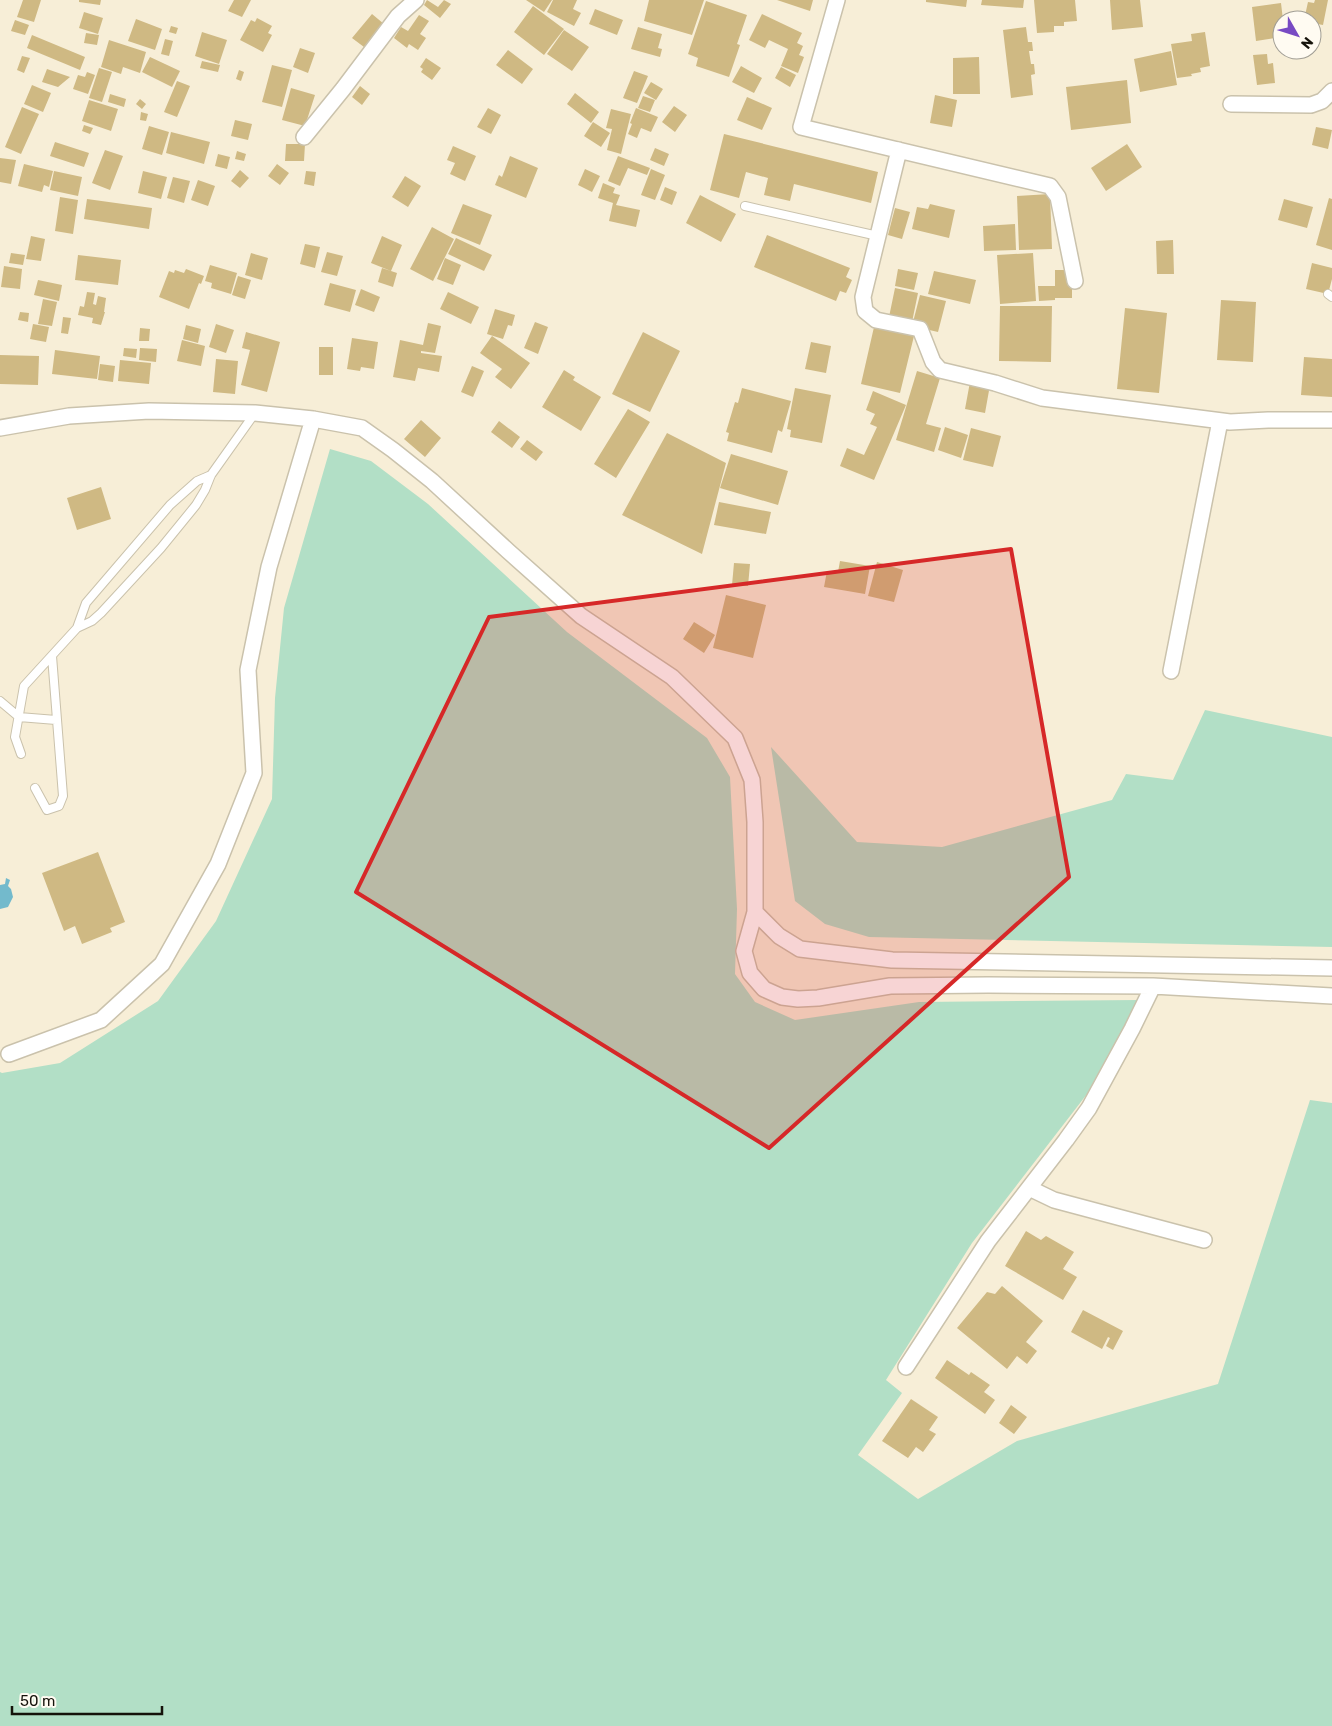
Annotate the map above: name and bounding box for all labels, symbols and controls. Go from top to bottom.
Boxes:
north arrow [1272,10,1322,60]
text: N [1297,34,1316,52]
scale bar [12,1684,162,1716]
text: 50 m [20,1692,55,1710]

